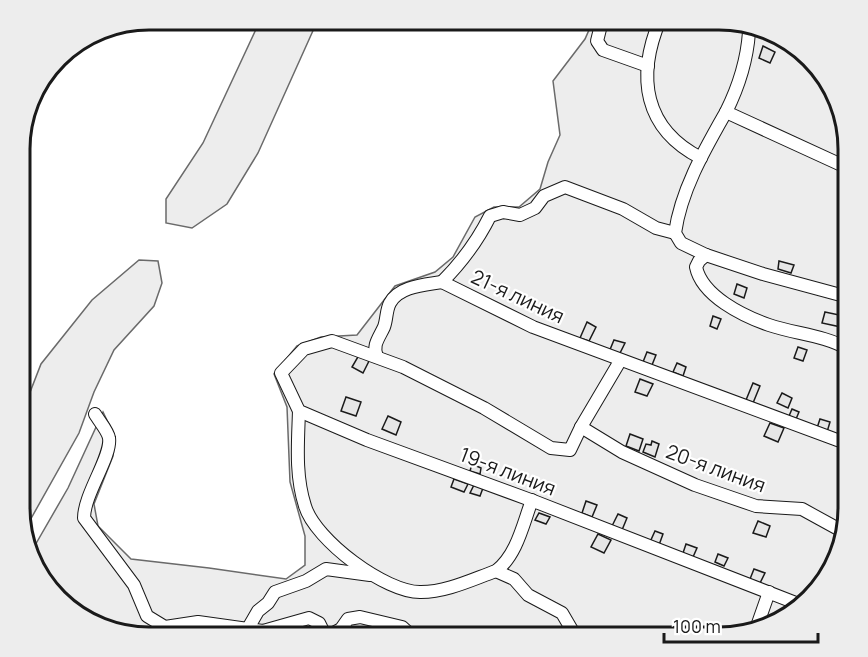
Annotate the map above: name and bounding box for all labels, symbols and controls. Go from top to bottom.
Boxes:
street label: 21-я линия [467,263,569,329]
street label: 20-я линия [662,437,770,499]
street label: 19-я линия [456,440,560,502]
scale bar [664,606,818,644]
text: 100 m [673,614,721,638]

